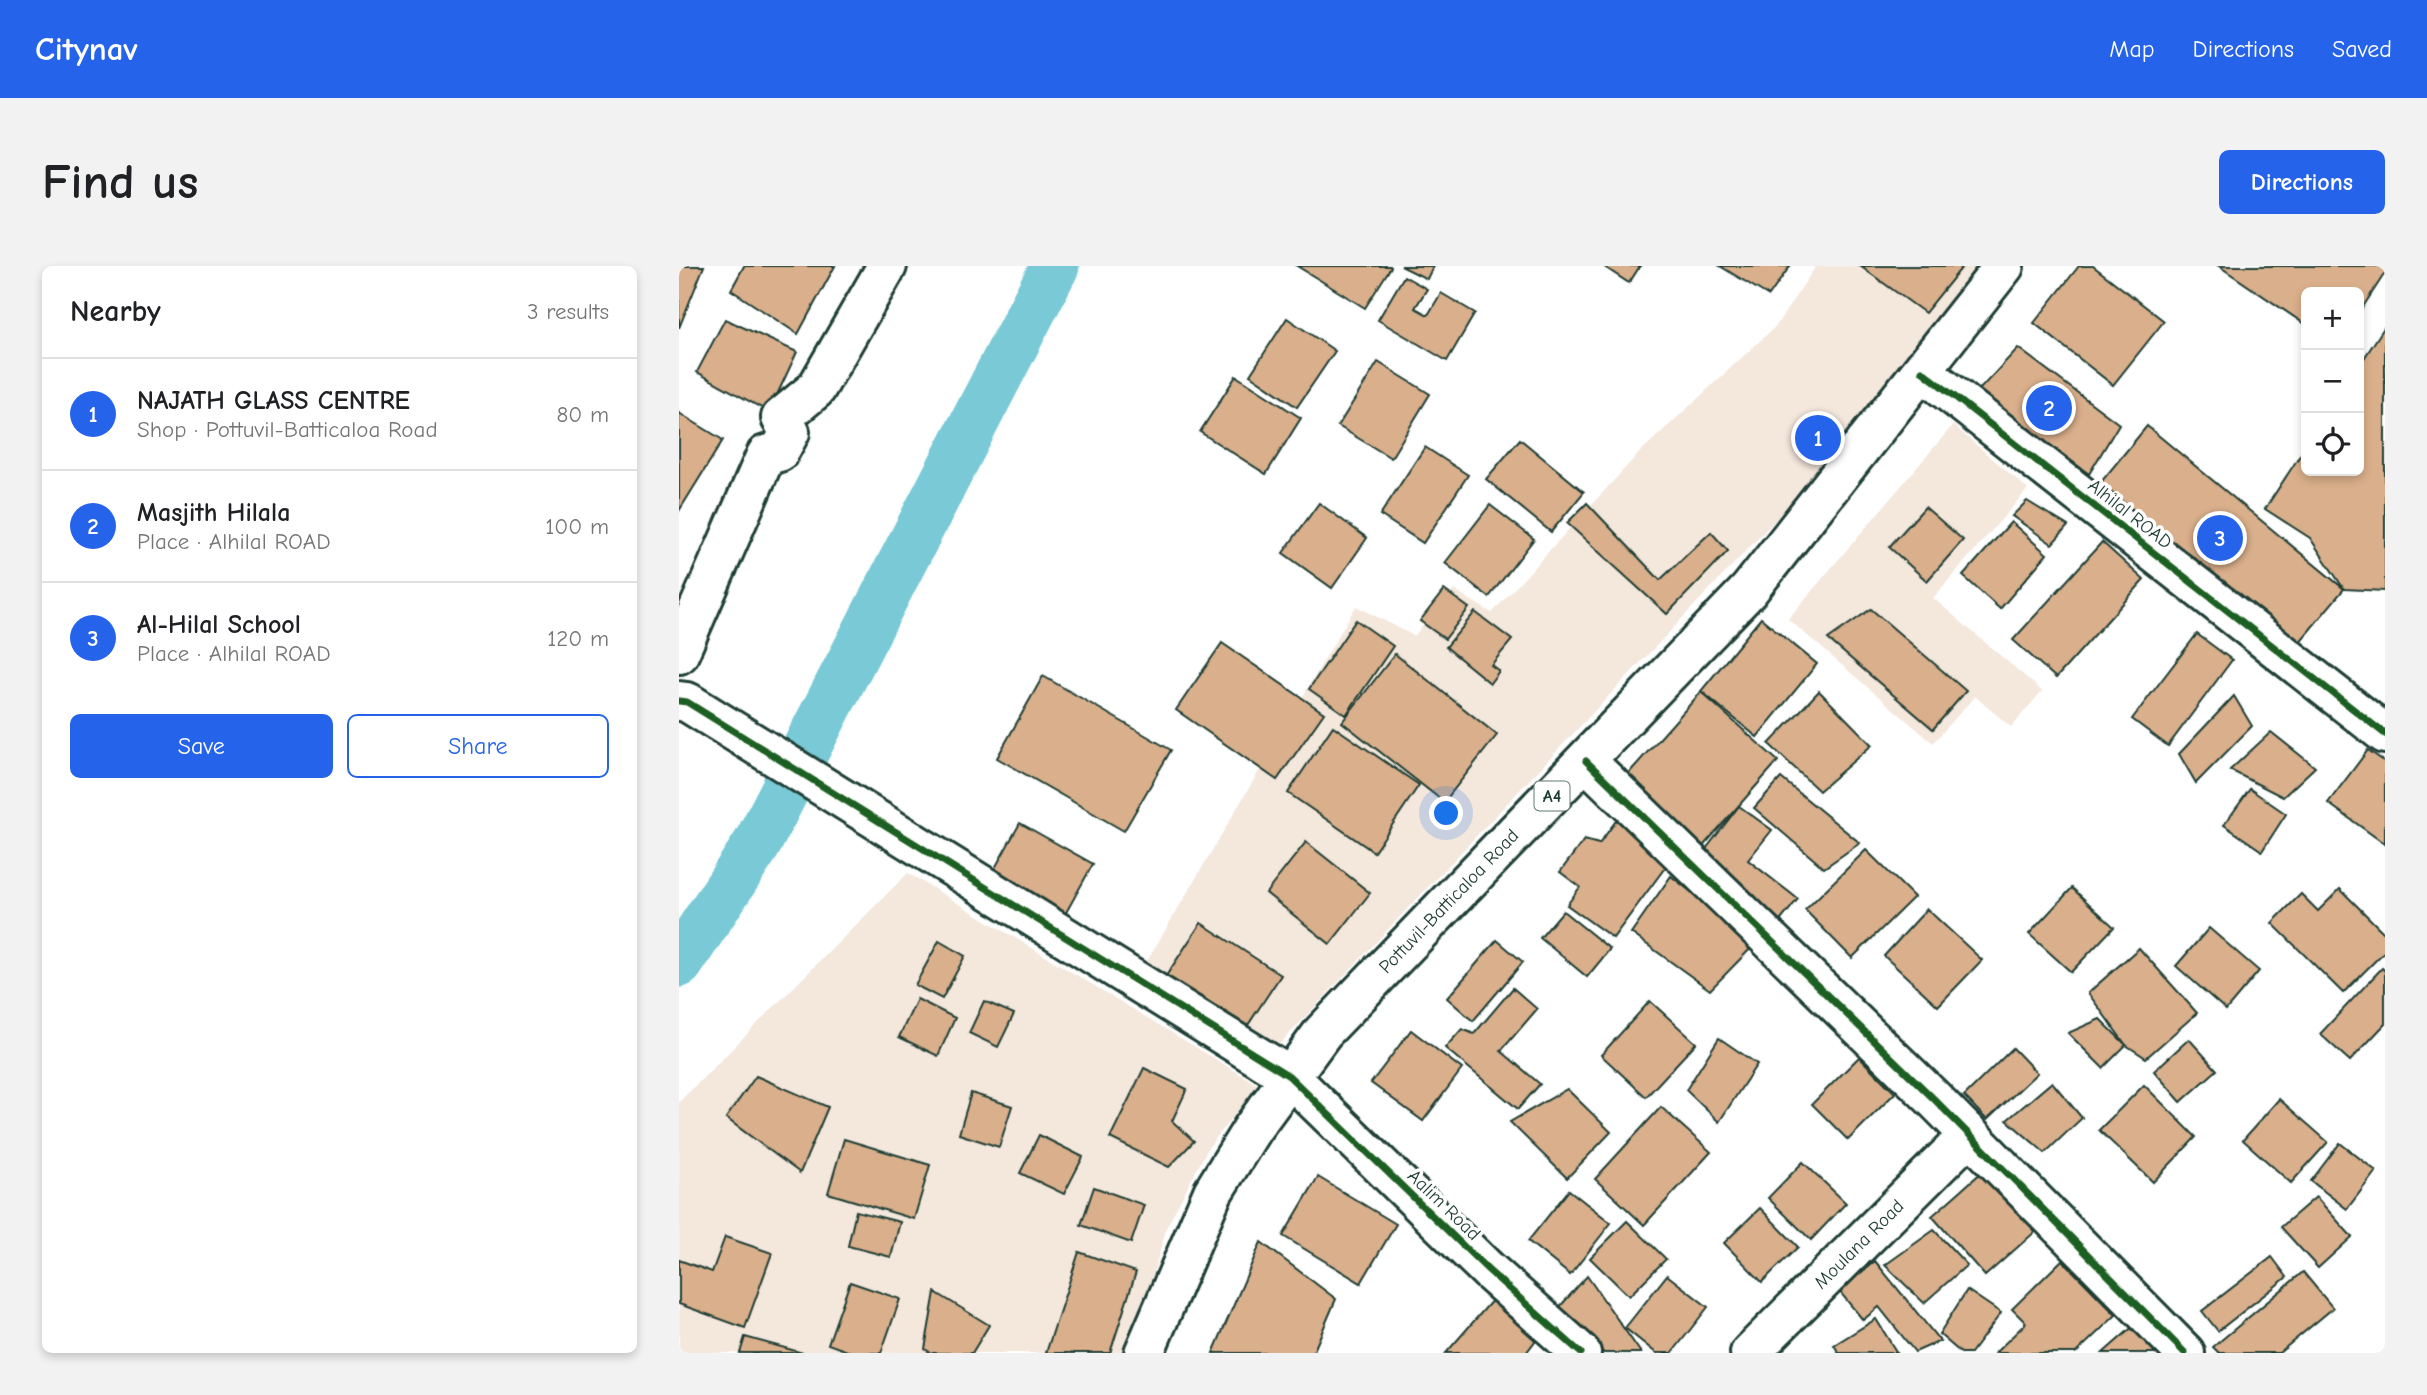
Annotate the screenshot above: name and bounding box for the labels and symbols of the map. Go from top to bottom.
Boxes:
pin: 2 [2026,382,2072,434]
pin: 1 [1795,412,1841,464]
street label: Alhilal ROAD [2084,474,2176,554]
pin: 3 [2197,512,2243,564]
road number: A4 [1535,782,1569,810]
your location [1429,796,1463,830]
street label: Pottuvil-Batticaloa Road [1375,825,1523,978]
street label: Aalim Road [1403,1165,1485,1245]
street label: Moulana Road [1810,1195,1909,1294]

